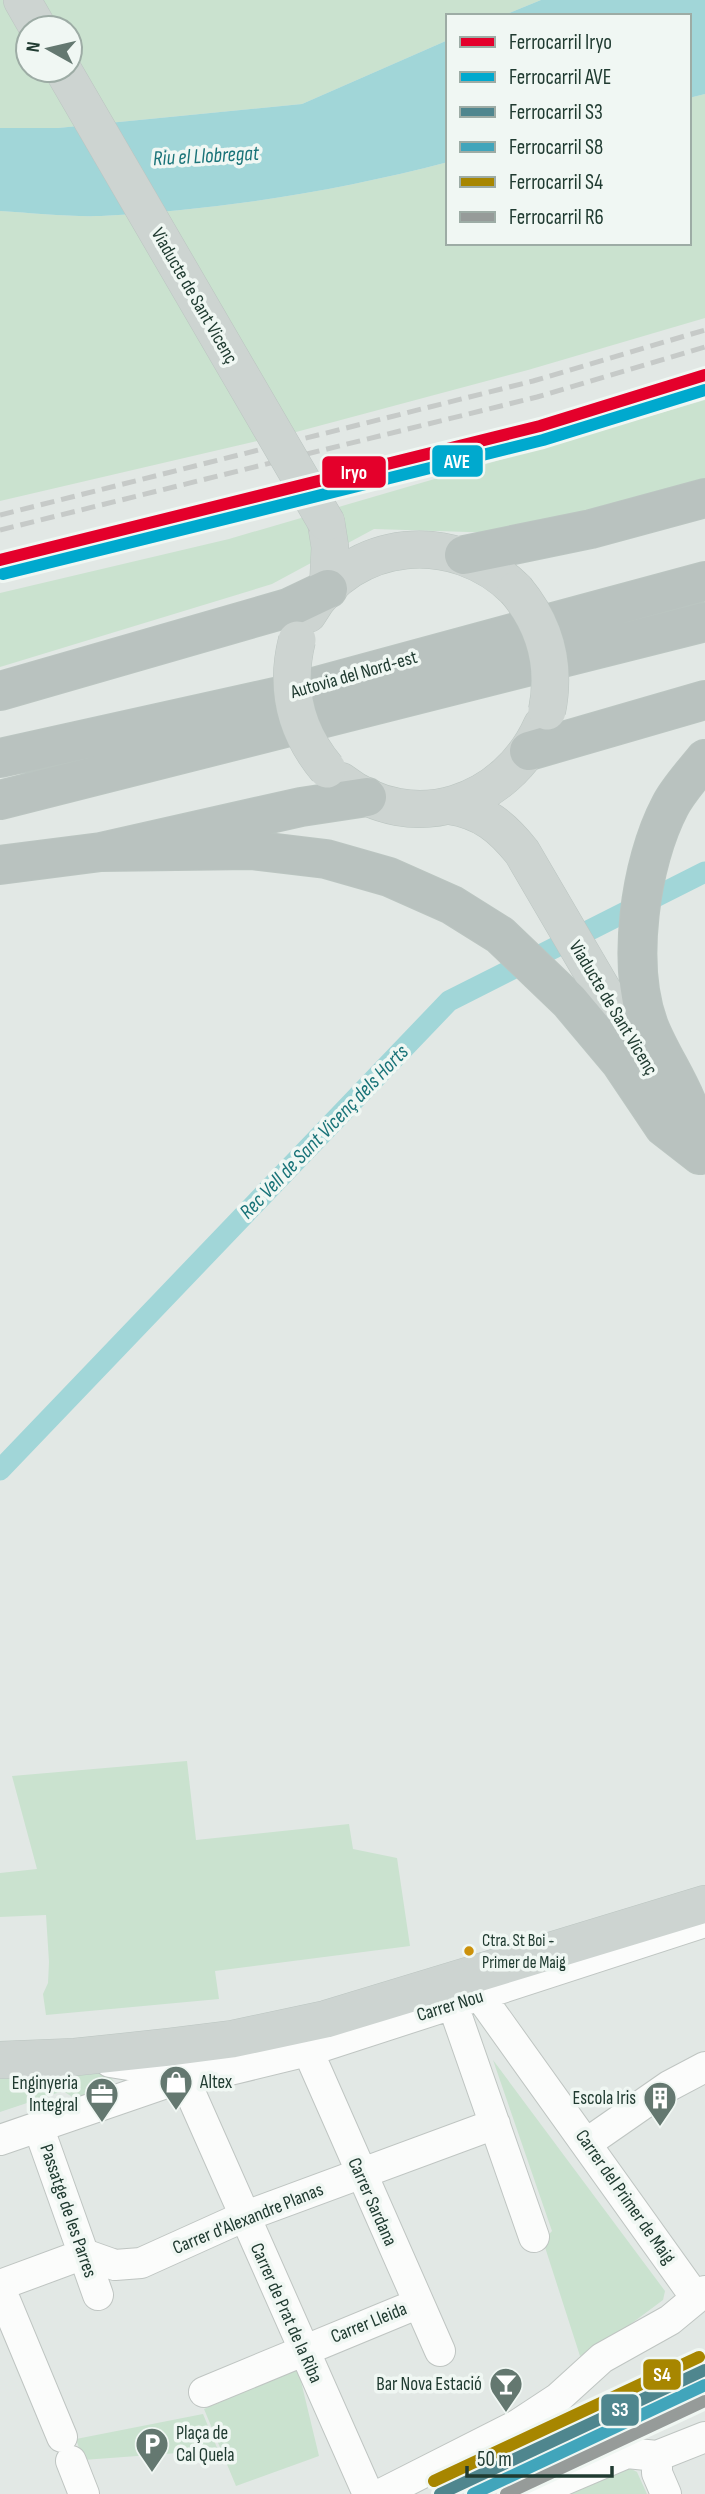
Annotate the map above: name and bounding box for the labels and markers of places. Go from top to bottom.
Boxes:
place label: Ctra. St Boi - Primer de Maig [482,1931,566,1973]
marker: Ctra. St Boi - Primer de Maig [462,1944,476,1958]
shop icon: Altex [157,2063,195,2112]
place label: Altex [199,2071,232,2094]
place label: Enginyeria Integral [12,2072,78,2117]
office icon: Enginyeria Integral [83,2075,121,2124]
building icon: Escola Iris [641,2079,679,2128]
place label: Escola Iris [572,2087,636,2110]
bar icon: Bar Nova Estació [487,2365,525,2414]
place label: Bar Nova Estació [376,2373,482,2396]
place label: Plaça de Cal Quela [176,2422,235,2467]
parking icon: Plaça de Cal Quela [133,2425,171,2474]

